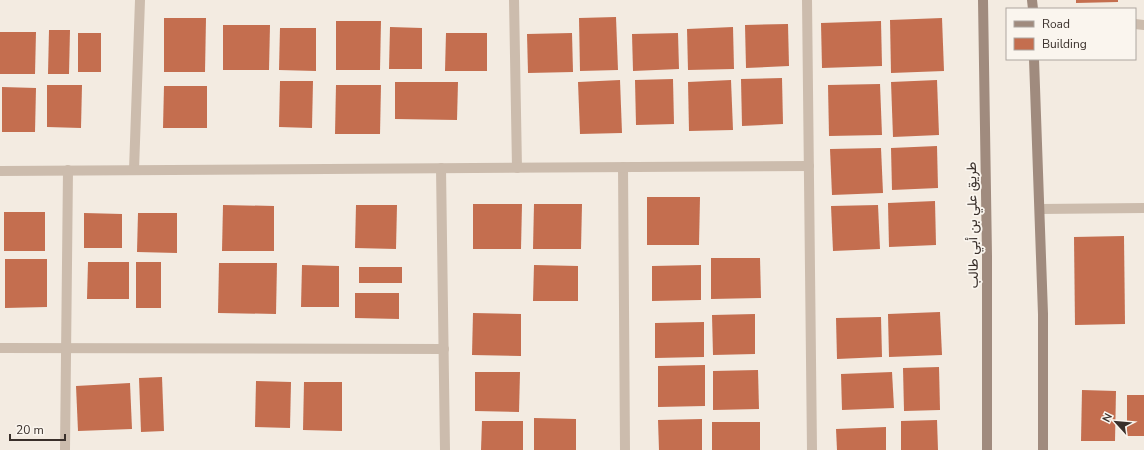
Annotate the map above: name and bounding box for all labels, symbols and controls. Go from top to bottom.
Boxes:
legend [1006,8,1136,60]
text: Road [1042,16,1070,32]
text: Building [1042,36,1087,52]
street label: طريق علي بن أبي طالب [962,161,985,289]
north arrow [1096,402,1136,442]
text: N [1099,411,1116,425]
scale bar [10,416,65,442]
text: 20 m [16,422,44,438]

